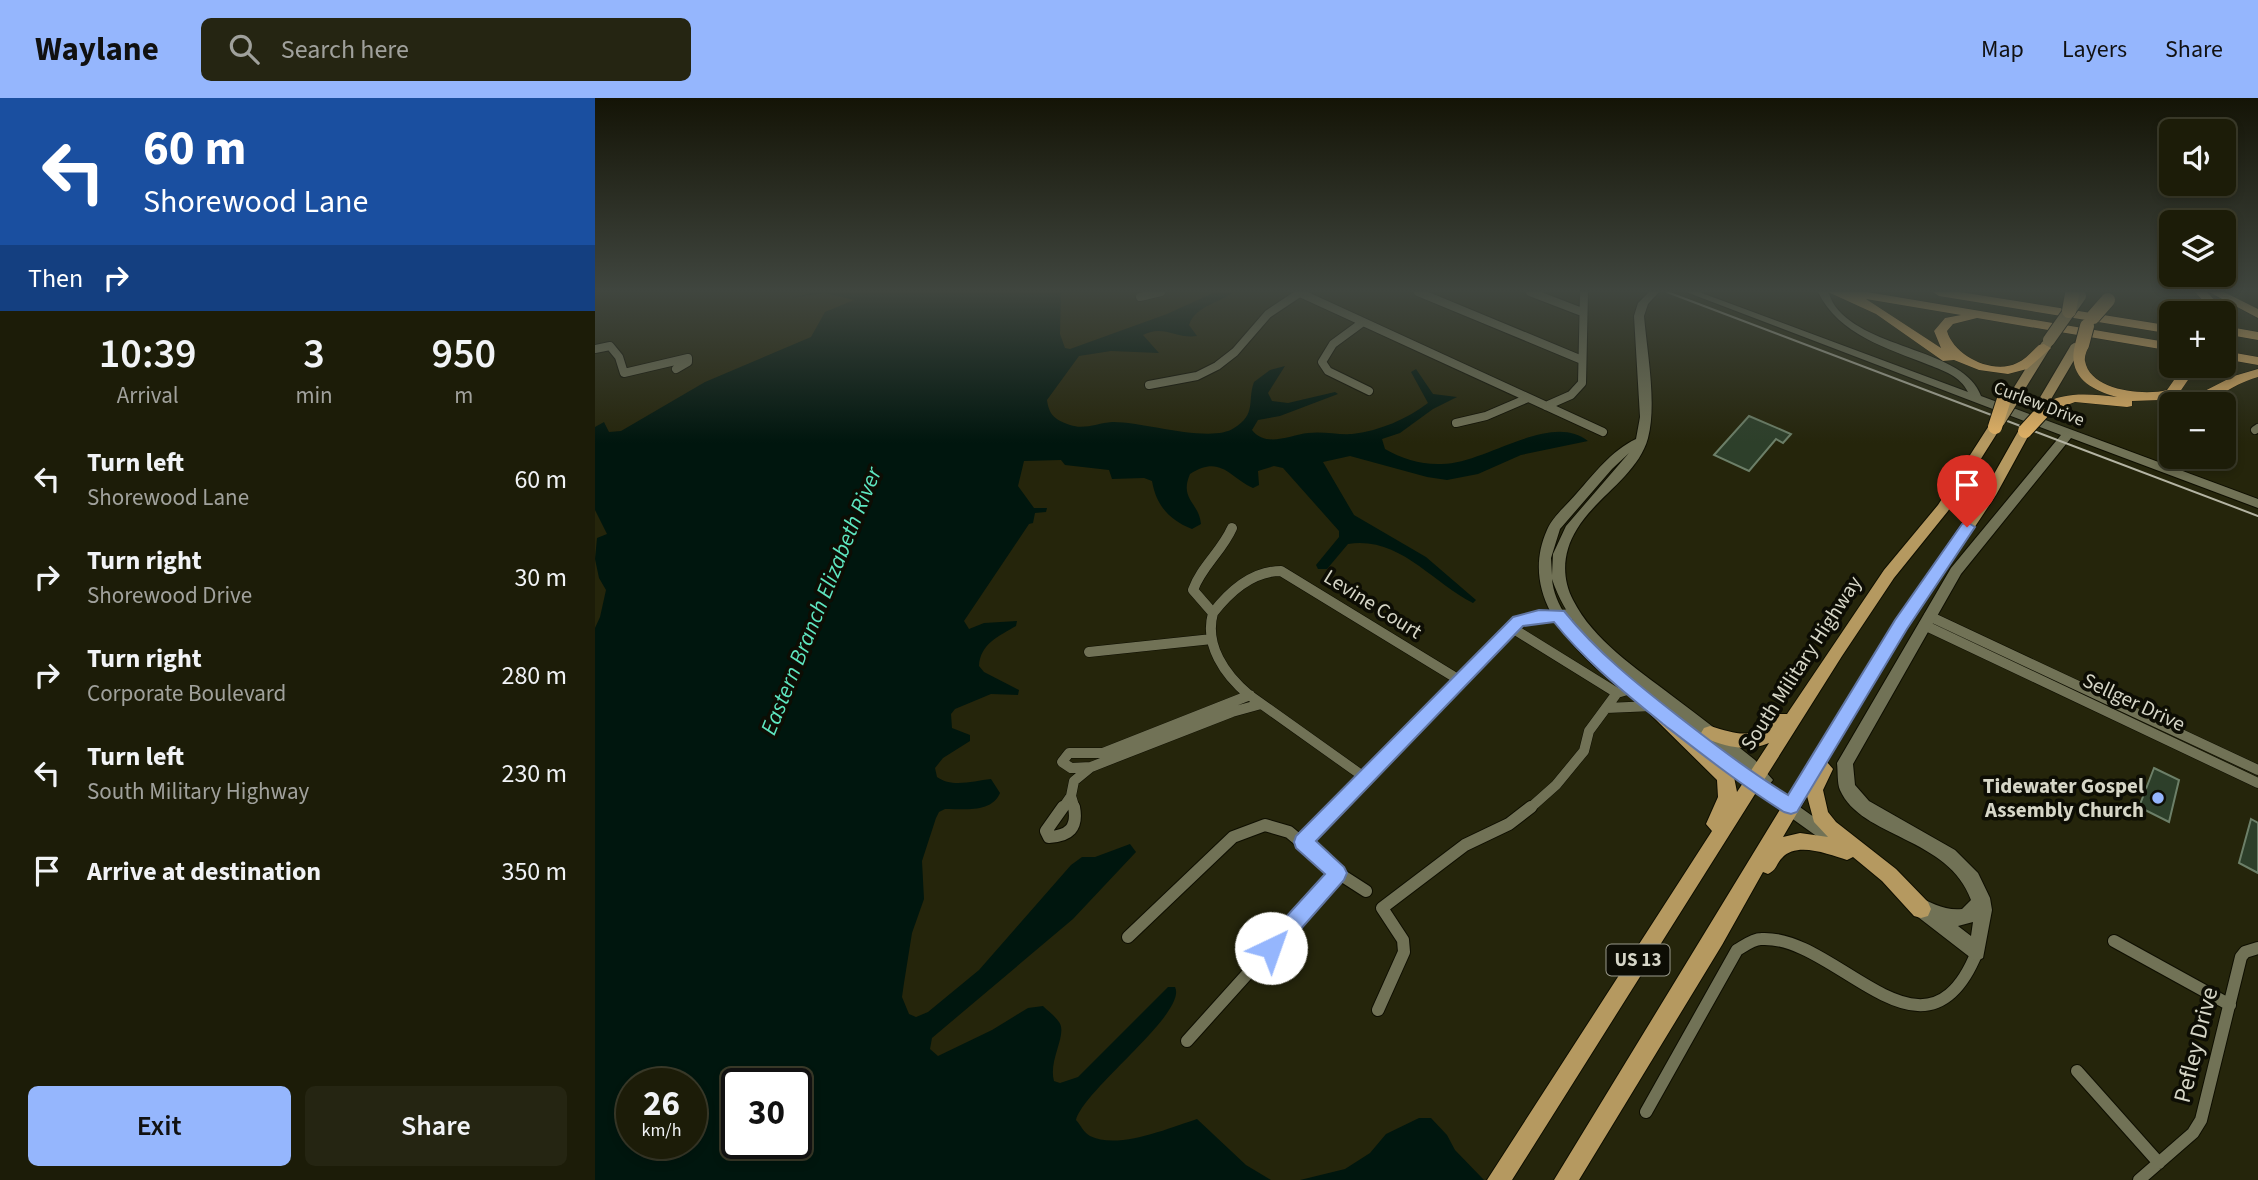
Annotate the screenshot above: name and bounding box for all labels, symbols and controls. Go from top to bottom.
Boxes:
search box [201,18,691,81]
text: Waylane [35,26,159,73]
icon: search [225,30,263,68]
text: Search here [281,31,409,68]
text: Map [1981,32,2024,67]
text: Layers [2062,32,2127,67]
text: Share [2165,32,2223,67]
text: 60 m [143,114,247,184]
map controls [2159,119,2236,469]
button: sound [2159,119,2236,196]
icon: left [28,126,119,217]
text: Shorewood Lane [143,179,368,225]
button: layers [2159,210,2236,287]
icon: right [97,259,135,297]
text: Then [28,260,83,297]
button: + [2159,301,2236,378]
text: 10:39 [99,324,197,384]
text: 3 [303,324,325,384]
text: 950 [432,324,496,384]
street label: Curlew Drive [1990,375,2088,433]
text: Arrival [117,379,179,412]
text: min [295,379,333,412]
text: m [454,379,473,412]
button: − [2159,392,2236,469]
text: Turn left [87,444,184,481]
pin [1937,455,1997,527]
icon: left [28,460,66,498]
text: 60 m [514,461,567,498]
water label: Eastern Branch Elizabeth River [752,461,890,740]
icon: arrive [1948,466,1986,504]
text: Shorewood Lane [87,481,249,514]
text: Turn right [87,542,202,579]
icon: right [28,558,66,596]
text: 30 m [514,559,567,596]
street label: Levine Court [1318,562,1428,646]
street label: South Military Highway [1733,570,1869,756]
text: Shorewood Drive [87,579,252,612]
text: Turn right [87,640,202,677]
icon: right [28,656,66,694]
text: 280 m [501,657,567,694]
street label: Sellger Drive [2078,665,2190,739]
text: Corporate Boulevard [87,677,286,710]
text: Turn left [87,738,184,775]
icon: left [28,754,66,792]
text: 230 m [501,755,567,792]
place label: Tidewater Gospel Assembly Church [1983,771,2144,825]
text: South Military Highway [87,775,309,808]
marker: Tidewater Gospel Assembly Church [2150,790,2166,806]
icon: arrive [28,852,66,890]
text: Arrive at destination [87,853,321,890]
text: 350 m [501,853,567,890]
position arrow [1234,911,1308,985]
road number: US 13 [1607,944,1669,975]
street label: Pefley Drive [2165,983,2227,1107]
speed limit sign: 30 [721,1068,812,1159]
text: 26 [643,1079,680,1129]
button: Exit [28,1086,291,1166]
button: Share [305,1086,567,1166]
text: km/h [642,1118,681,1143]

